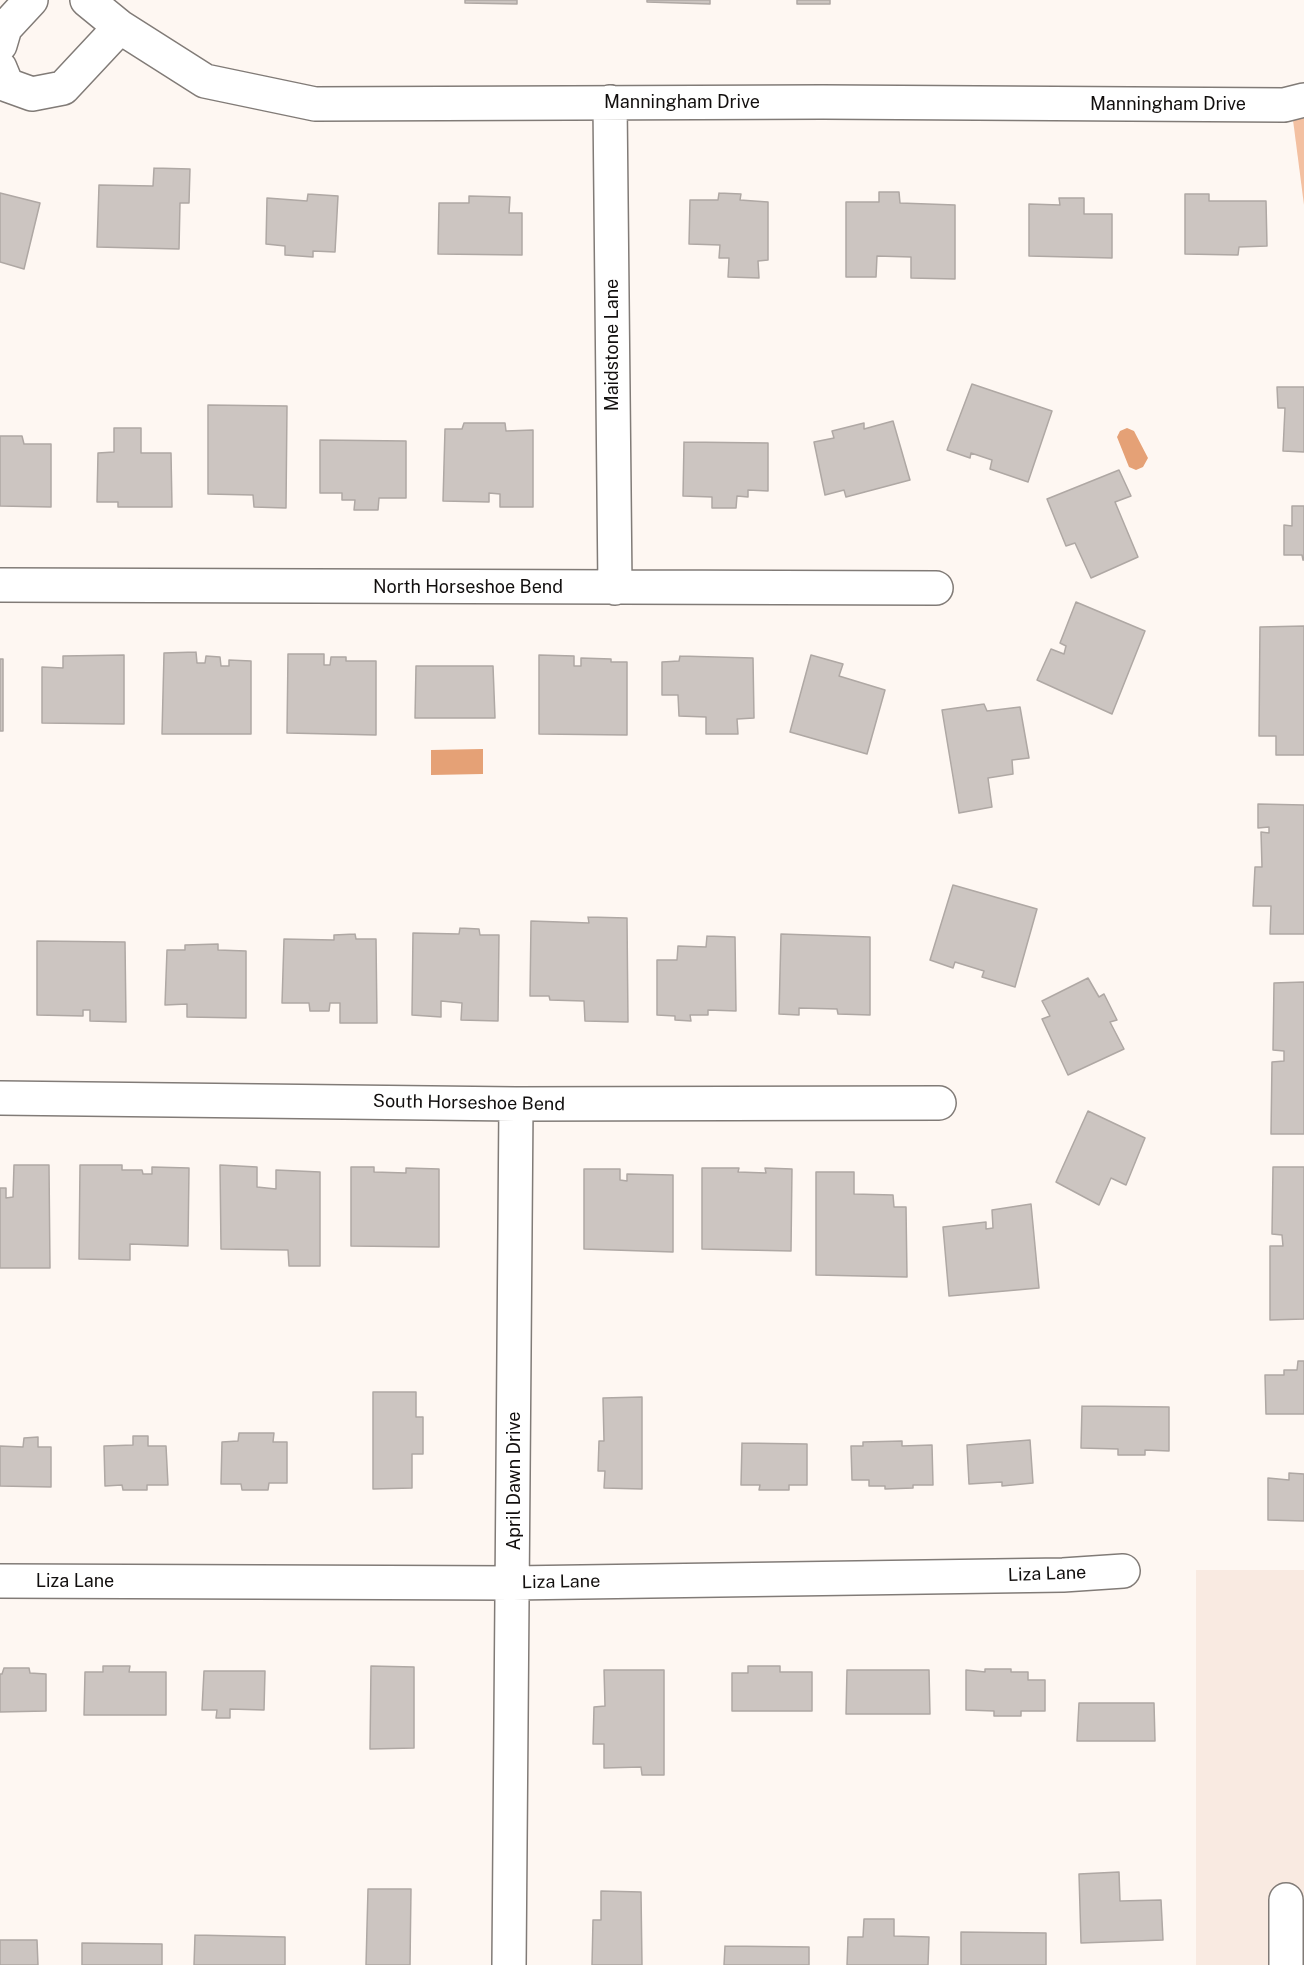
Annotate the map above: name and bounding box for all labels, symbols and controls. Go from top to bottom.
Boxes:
street label: Manningham Drive [604,91,760,113]
street label: Manningham Drive [1090,93,1246,115]
street label: Maidstone Lane [601,279,623,411]
street label: North Horseshoe Bend [373,576,563,598]
street label: South Horseshoe Bend [373,1091,565,1115]
street label: April Dawn Drive [503,1412,525,1550]
street label: Liza Lane [1007,1562,1087,1586]
street label: Liza Lane [36,1570,114,1592]
street label: Liza Lane [522,1571,600,1593]

